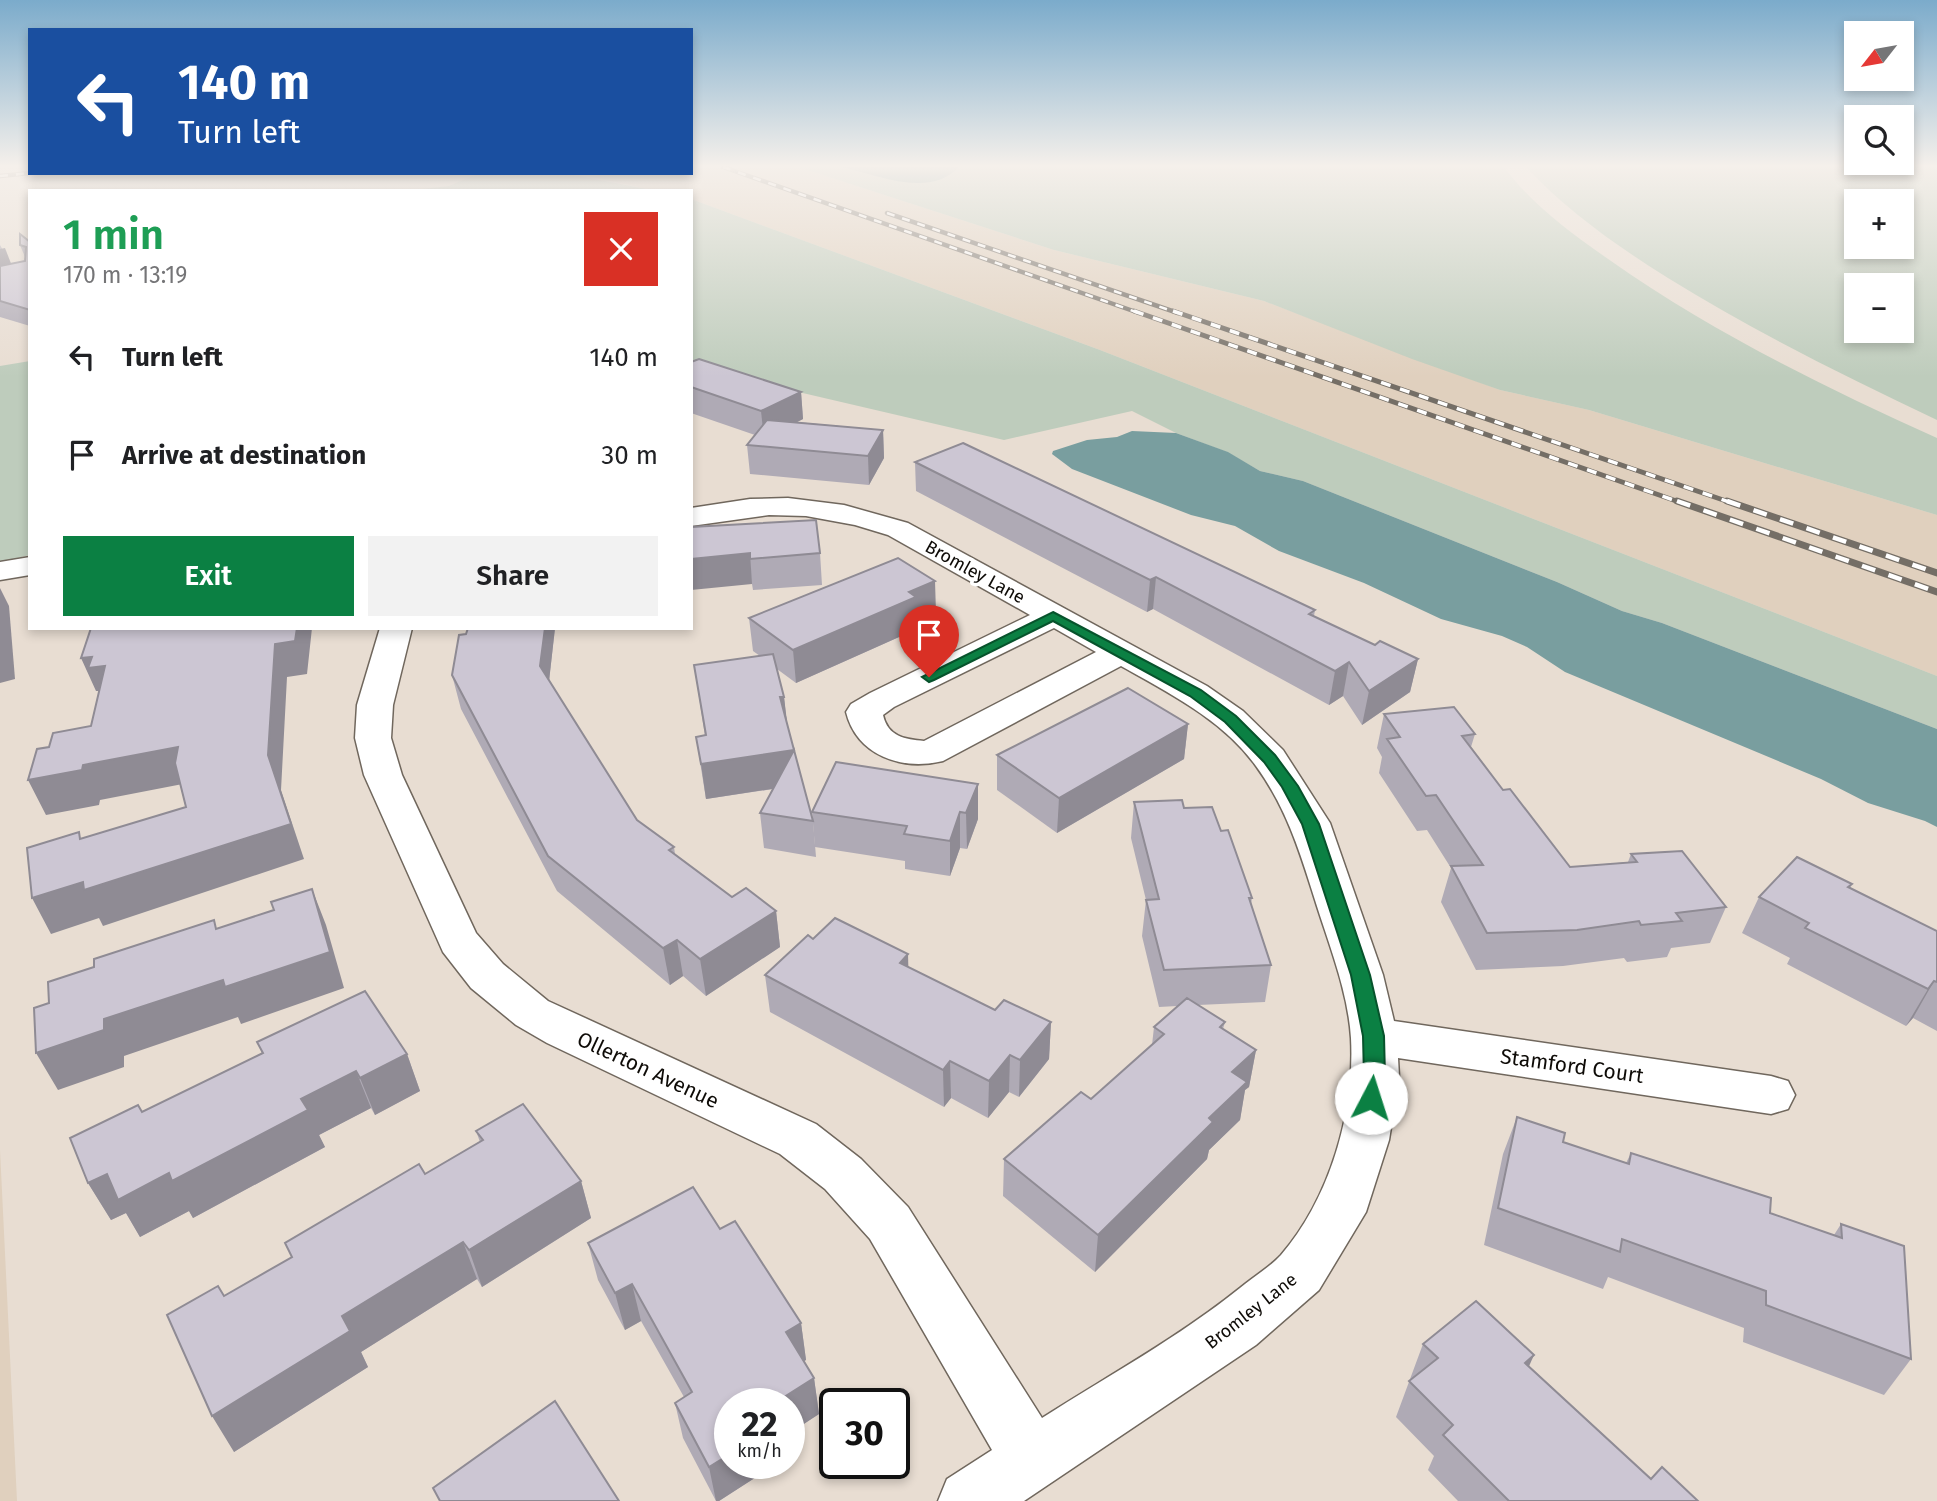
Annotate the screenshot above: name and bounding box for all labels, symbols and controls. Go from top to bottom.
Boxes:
north arrow [1844,21,1914,91]
map controls [1844,21,1914,343]
text: 140 m [178,53,310,112]
icon: left [63,56,154,147]
button: search [1844,105,1914,175]
text: Turn left [178,113,300,151]
button: + [1844,189,1914,259]
text: 1 min [63,210,164,260]
button: close [584,212,658,286]
text: 170 m · 13:19 [63,261,187,289]
button: − [1844,273,1914,343]
icon: left [63,338,101,376]
text: Turn left [122,342,223,373]
text: 140 m [589,342,658,373]
icon: arrive [63,436,101,474]
text: Arrive at destination [122,440,366,471]
text: 30 m [601,440,658,471]
button: Exit [63,536,354,616]
button: Share [368,536,658,616]
street label: Bromley Lane [921,536,1029,608]
pin [899,605,959,677]
icon: arrive [910,616,948,654]
street label: Ollerton Avenue [573,1026,723,1114]
street label: Stamford Court [1499,1043,1646,1089]
position arrow [1334,1061,1408,1135]
street label: Bromley Lane [1201,1268,1301,1354]
speed limit sign: 30 [819,1388,910,1479]
text: 22 [741,1403,778,1445]
text: km/h [737,1440,782,1462]

